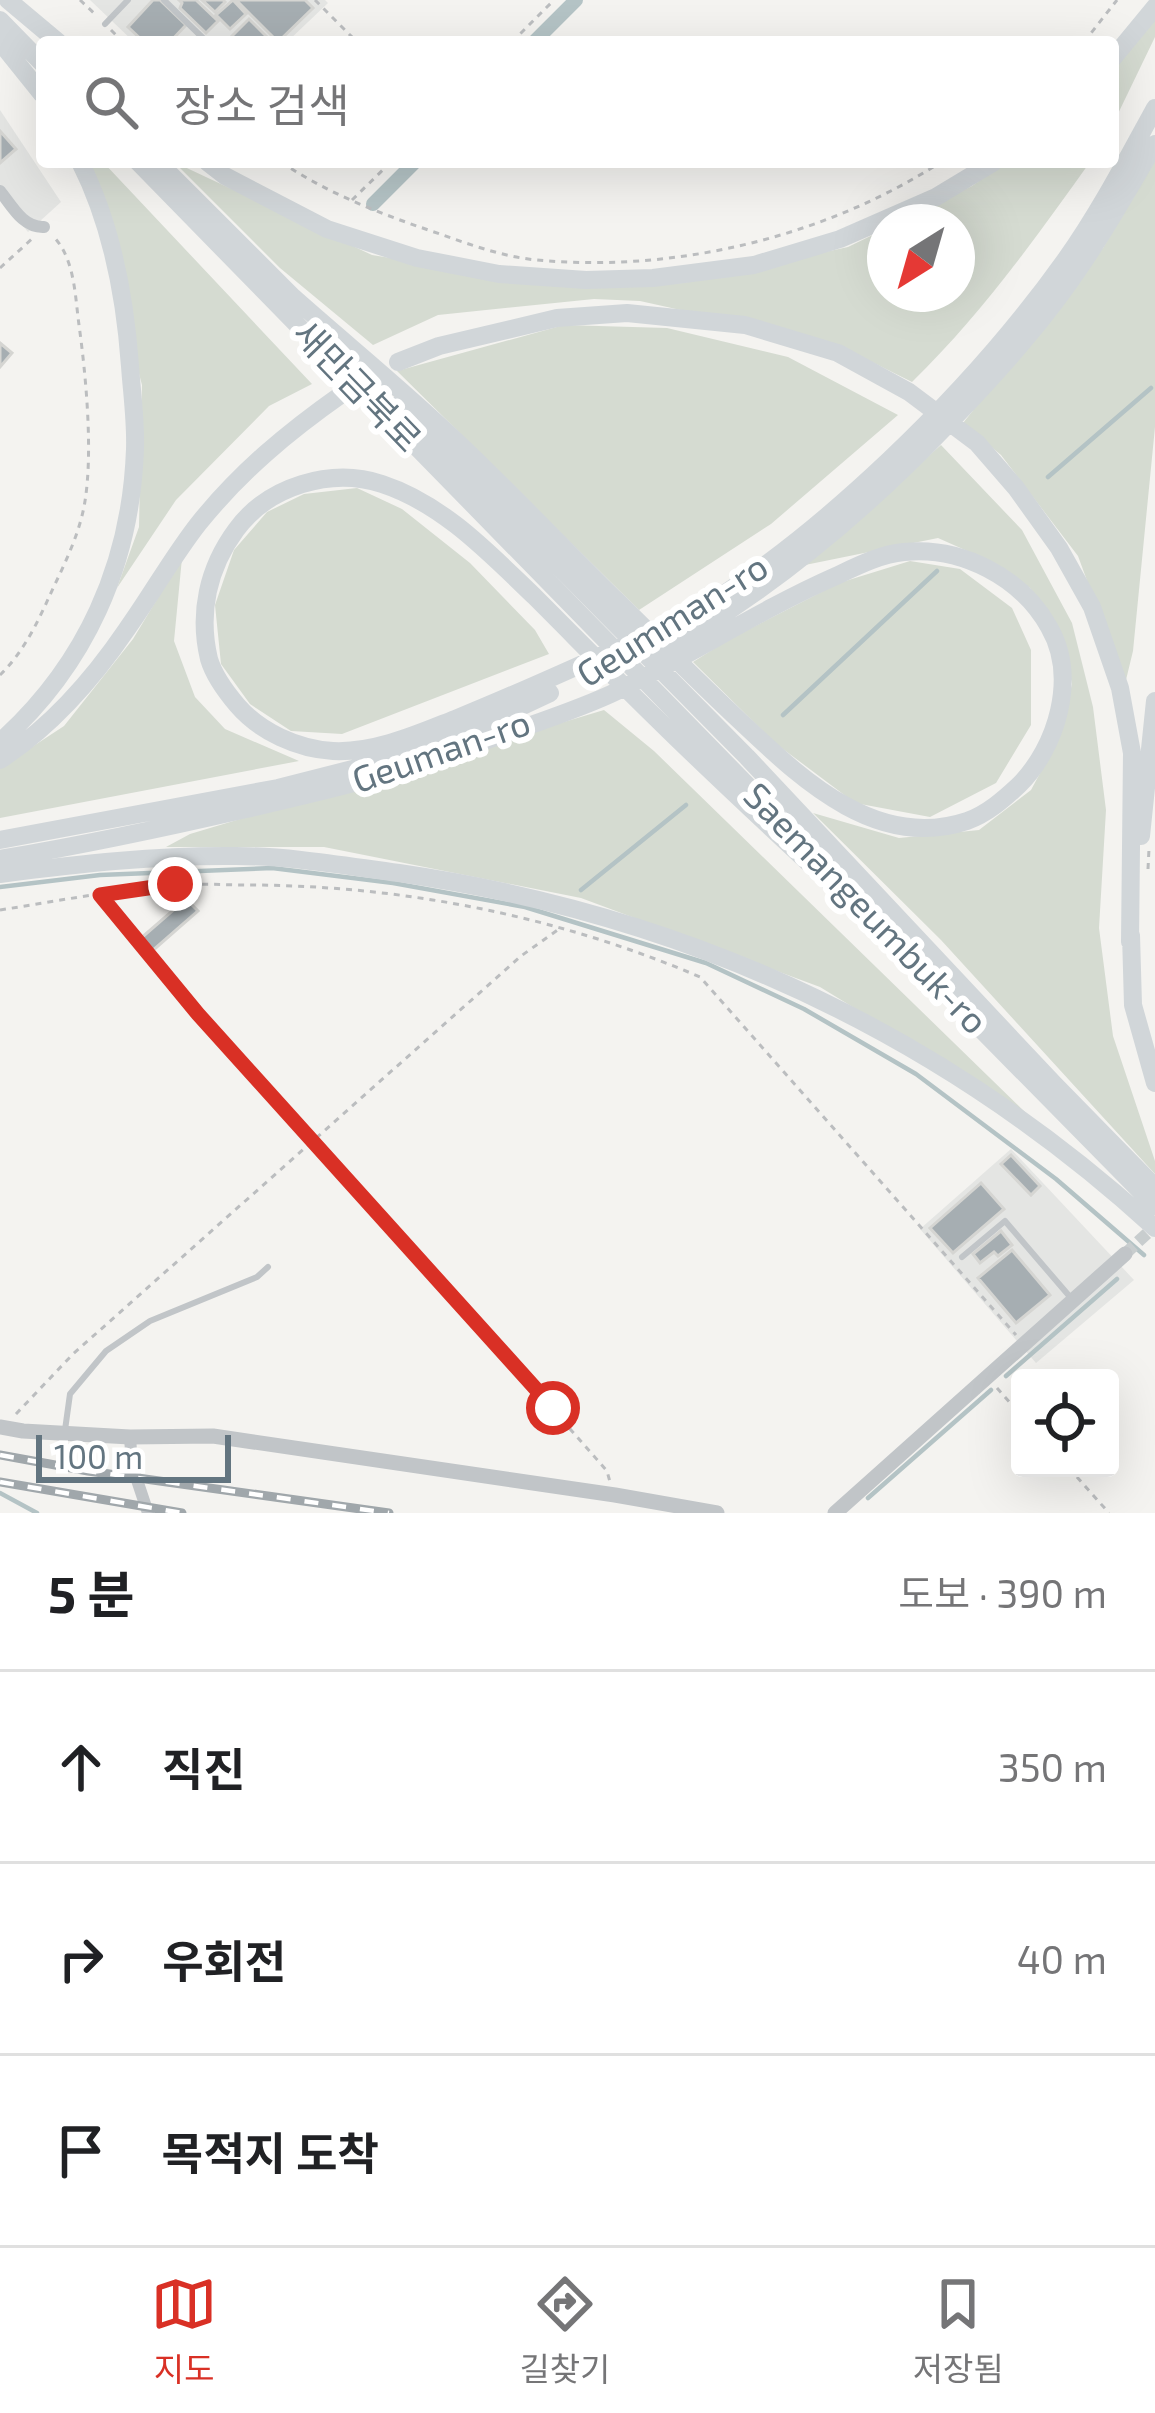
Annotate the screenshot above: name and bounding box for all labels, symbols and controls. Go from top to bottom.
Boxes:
search box [36,36,1119,168]
icon: search [78,69,144,135]
text: 장소 검색 [174,77,350,131]
north arrow [867,204,975,312]
street label: 새만금북로 [285,310,431,459]
street label: Geumman-ro [568,543,775,694]
street label: Geuman-ro [346,699,535,800]
street label: Saemangeumbuk-ro [736,773,998,1041]
route end [148,857,202,911]
map controls [1011,1369,1119,1477]
button: locate [1011,1369,1119,1477]
route start [526,1381,580,1435]
scale bar [36,1429,231,1482]
text: 100 m [54,1436,143,1476]
text: 5 분 [48,1562,134,1623]
text: 도보 · 390 m [898,1569,1107,1616]
icon: ahead [48,1734,114,1800]
text: 직진 [162,1741,245,1795]
text: 350 m [998,1743,1107,1790]
icon: right [48,1926,114,1992]
text: 우회전 [162,1933,286,1987]
text: 40 m [1017,1935,1107,1982]
icon: arrive [48,2118,114,2184]
text: 목적지 도착 [162,2125,379,2179]
tab: 지도 [151,2271,217,2391]
tab: 길찾기 [519,2271,610,2391]
tab: 저장됨 [913,2271,1004,2391]

